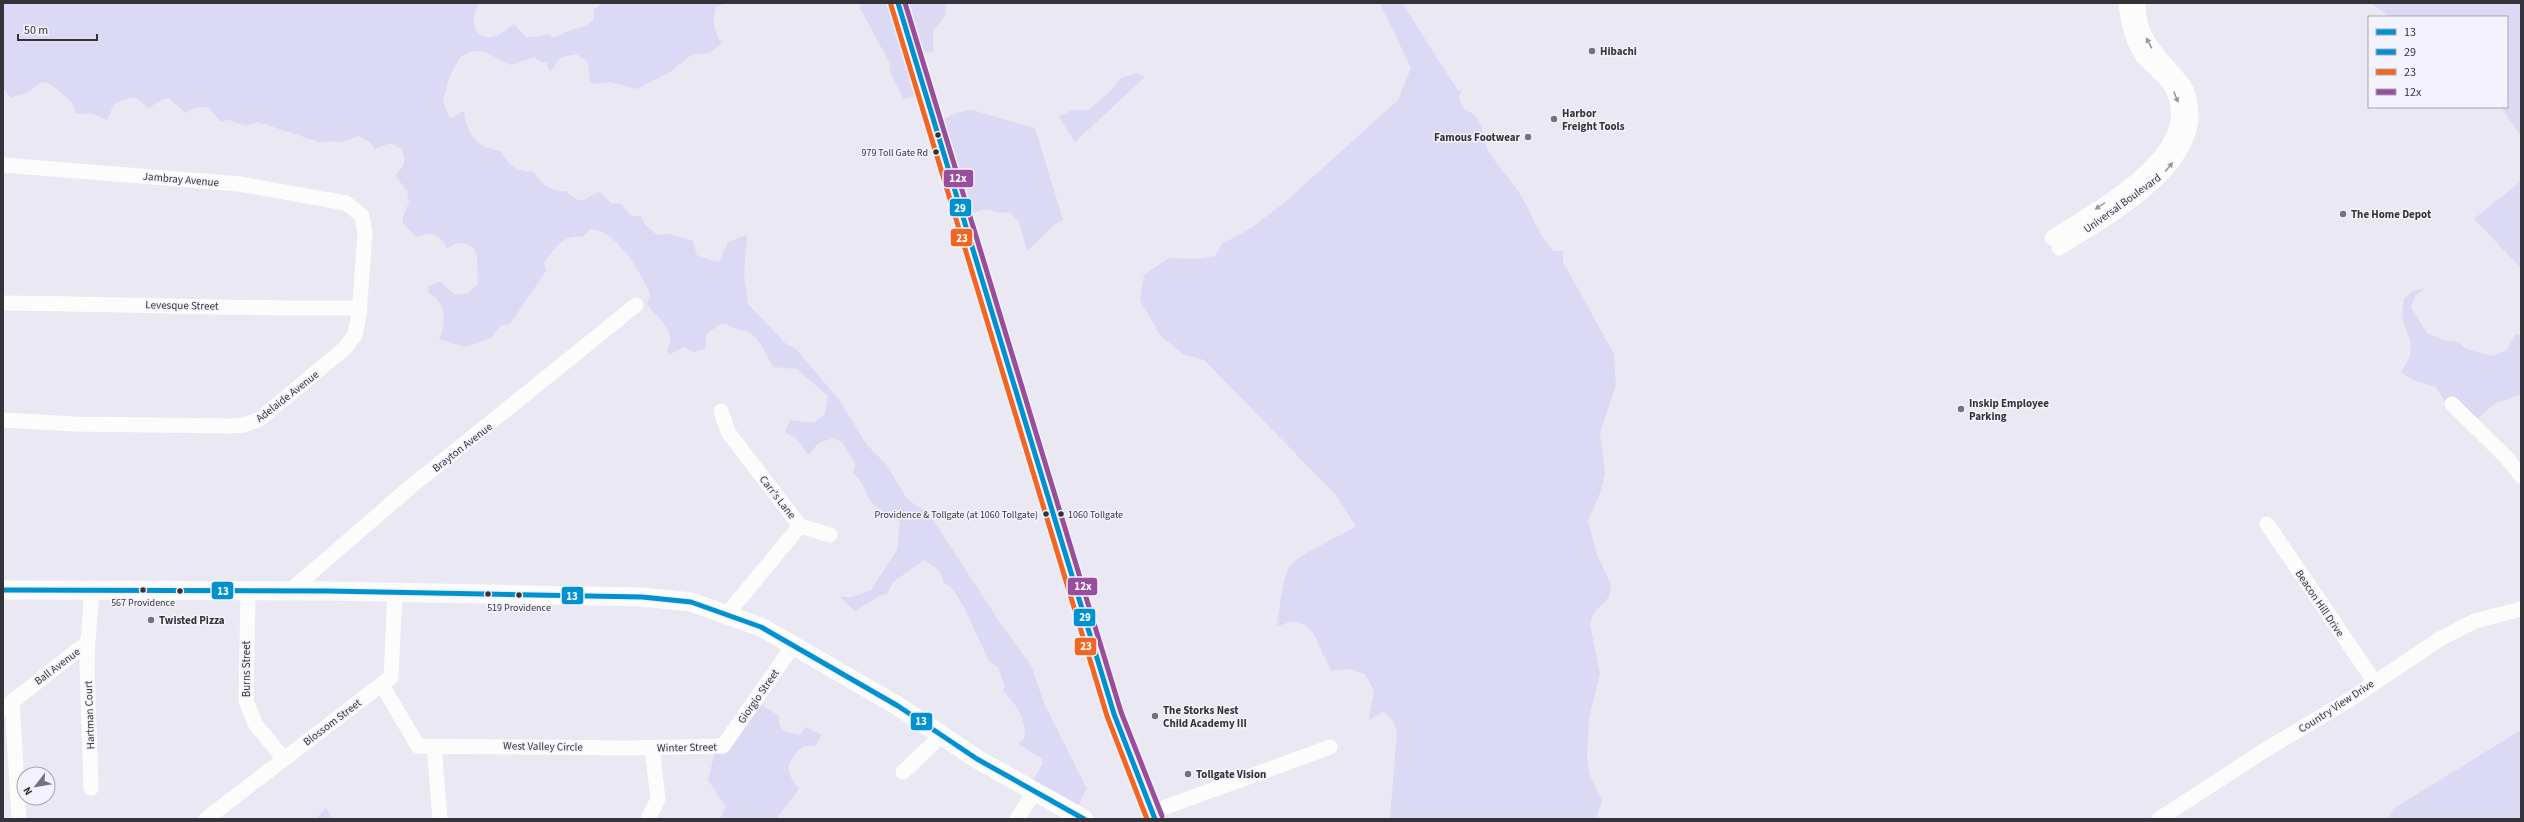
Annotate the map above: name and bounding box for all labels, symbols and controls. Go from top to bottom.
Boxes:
scale bar [18,16,97,42]
legend [2368,16,2508,108]
text: 50 m [24,22,48,39]
text: 13 [2404,24,2416,41]
one-way arrow [2145,37,2152,48]
place label: Hibachi [1600,44,1637,59]
text: 29 [2404,44,2416,61]
marker: Hibachi [1587,46,1597,56]
text: 23 [2404,64,2416,81]
text: 12x [2404,84,2422,101]
one-way arrow [2173,91,2179,103]
place label: Harbor Freight Tools [1562,106,1625,134]
marker: Harbor Freight Tools [1549,114,1559,124]
unlabelled marker [933,130,943,140]
place label: Famous Footwear [1434,130,1521,145]
marker: Famous Footwear [1523,132,1533,142]
place label: 979 Toll Gate Rd [861,146,928,160]
marker: 979 Toll Gate Rd [931,147,941,157]
one-way arrow [2164,161,2173,172]
street label: Jambray Avenue [142,169,220,190]
line badge: 12x [943,169,974,188]
street label: Universal Boulevard [2081,170,2164,237]
text: 12x [949,171,967,186]
line badge: 29 [949,198,972,217]
text: 29 [954,201,966,216]
one-way arrow [2095,202,2105,210]
place label: The Home Depot [2351,207,2432,222]
marker: The Home Depot [2338,209,2348,219]
line badge: 23 [950,228,973,247]
text: 23 [956,231,968,246]
street label: Levesque Street [145,297,219,314]
street label: Adelaide Avenue [253,367,322,426]
place label: Inskip Employee Parking [1969,396,2049,424]
marker: Inskip Employee Parking [1956,404,1966,414]
street label: Brayton Avenue [429,419,496,476]
street label: Carr's Lane [756,473,800,523]
place label: Providence & Tollgate (at 1060 Tollgate) [874,508,1038,522]
place label: 1060 Tollgate [1068,508,1123,522]
marker: Providence & Tollgate (at 1060 Tollgate) [1041,509,1051,519]
marker: 1060 Tollgate [1056,509,1066,519]
street label: Beacon Hill Drive [2292,567,2348,640]
line badge: 12x [1067,577,1098,596]
text: 12x [1074,579,1092,594]
line badge: 13 [211,581,234,600]
text: 13 [217,584,229,599]
marker: 567 Providence [138,585,148,595]
unlabelled marker [175,586,185,596]
line badge: 13 [561,586,584,605]
unlabelled marker [483,589,493,599]
text: 13 [566,589,578,604]
marker: 519 Providence [514,590,524,600]
place label: 567 Providence [111,596,175,610]
place label: 519 Providence [487,601,551,615]
line badge: 29 [1073,608,1096,627]
text: 29 [1079,610,1091,625]
place label: Twisted Pizza [159,613,225,628]
marker: Twisted Pizza [146,615,156,625]
line badge: 23 [1074,637,1097,656]
text: 23 [1080,639,1092,654]
street label: Burns Street [239,640,254,697]
street label: Ball Avenue [31,644,84,689]
street label: Giorgio Street [734,666,783,726]
street label: Country View Drive [2296,676,2377,736]
street label: Hartman Court [81,680,98,750]
street label: Blossom Street [300,695,365,749]
place label: The Storks Nest Child Academy III [1163,703,1247,731]
marker: The Storks Nest Child Academy III [1150,711,1160,721]
line badge: 13 [910,712,933,731]
text: 13 [915,714,927,729]
street label: West Valley Circle [503,738,584,755]
street label: Winter Street [657,739,717,756]
north arrow [16,766,56,806]
place label: Tollgate Vision [1196,767,1266,782]
marker: Tollgate Vision [1183,769,1193,779]
text: N [20,784,36,798]

